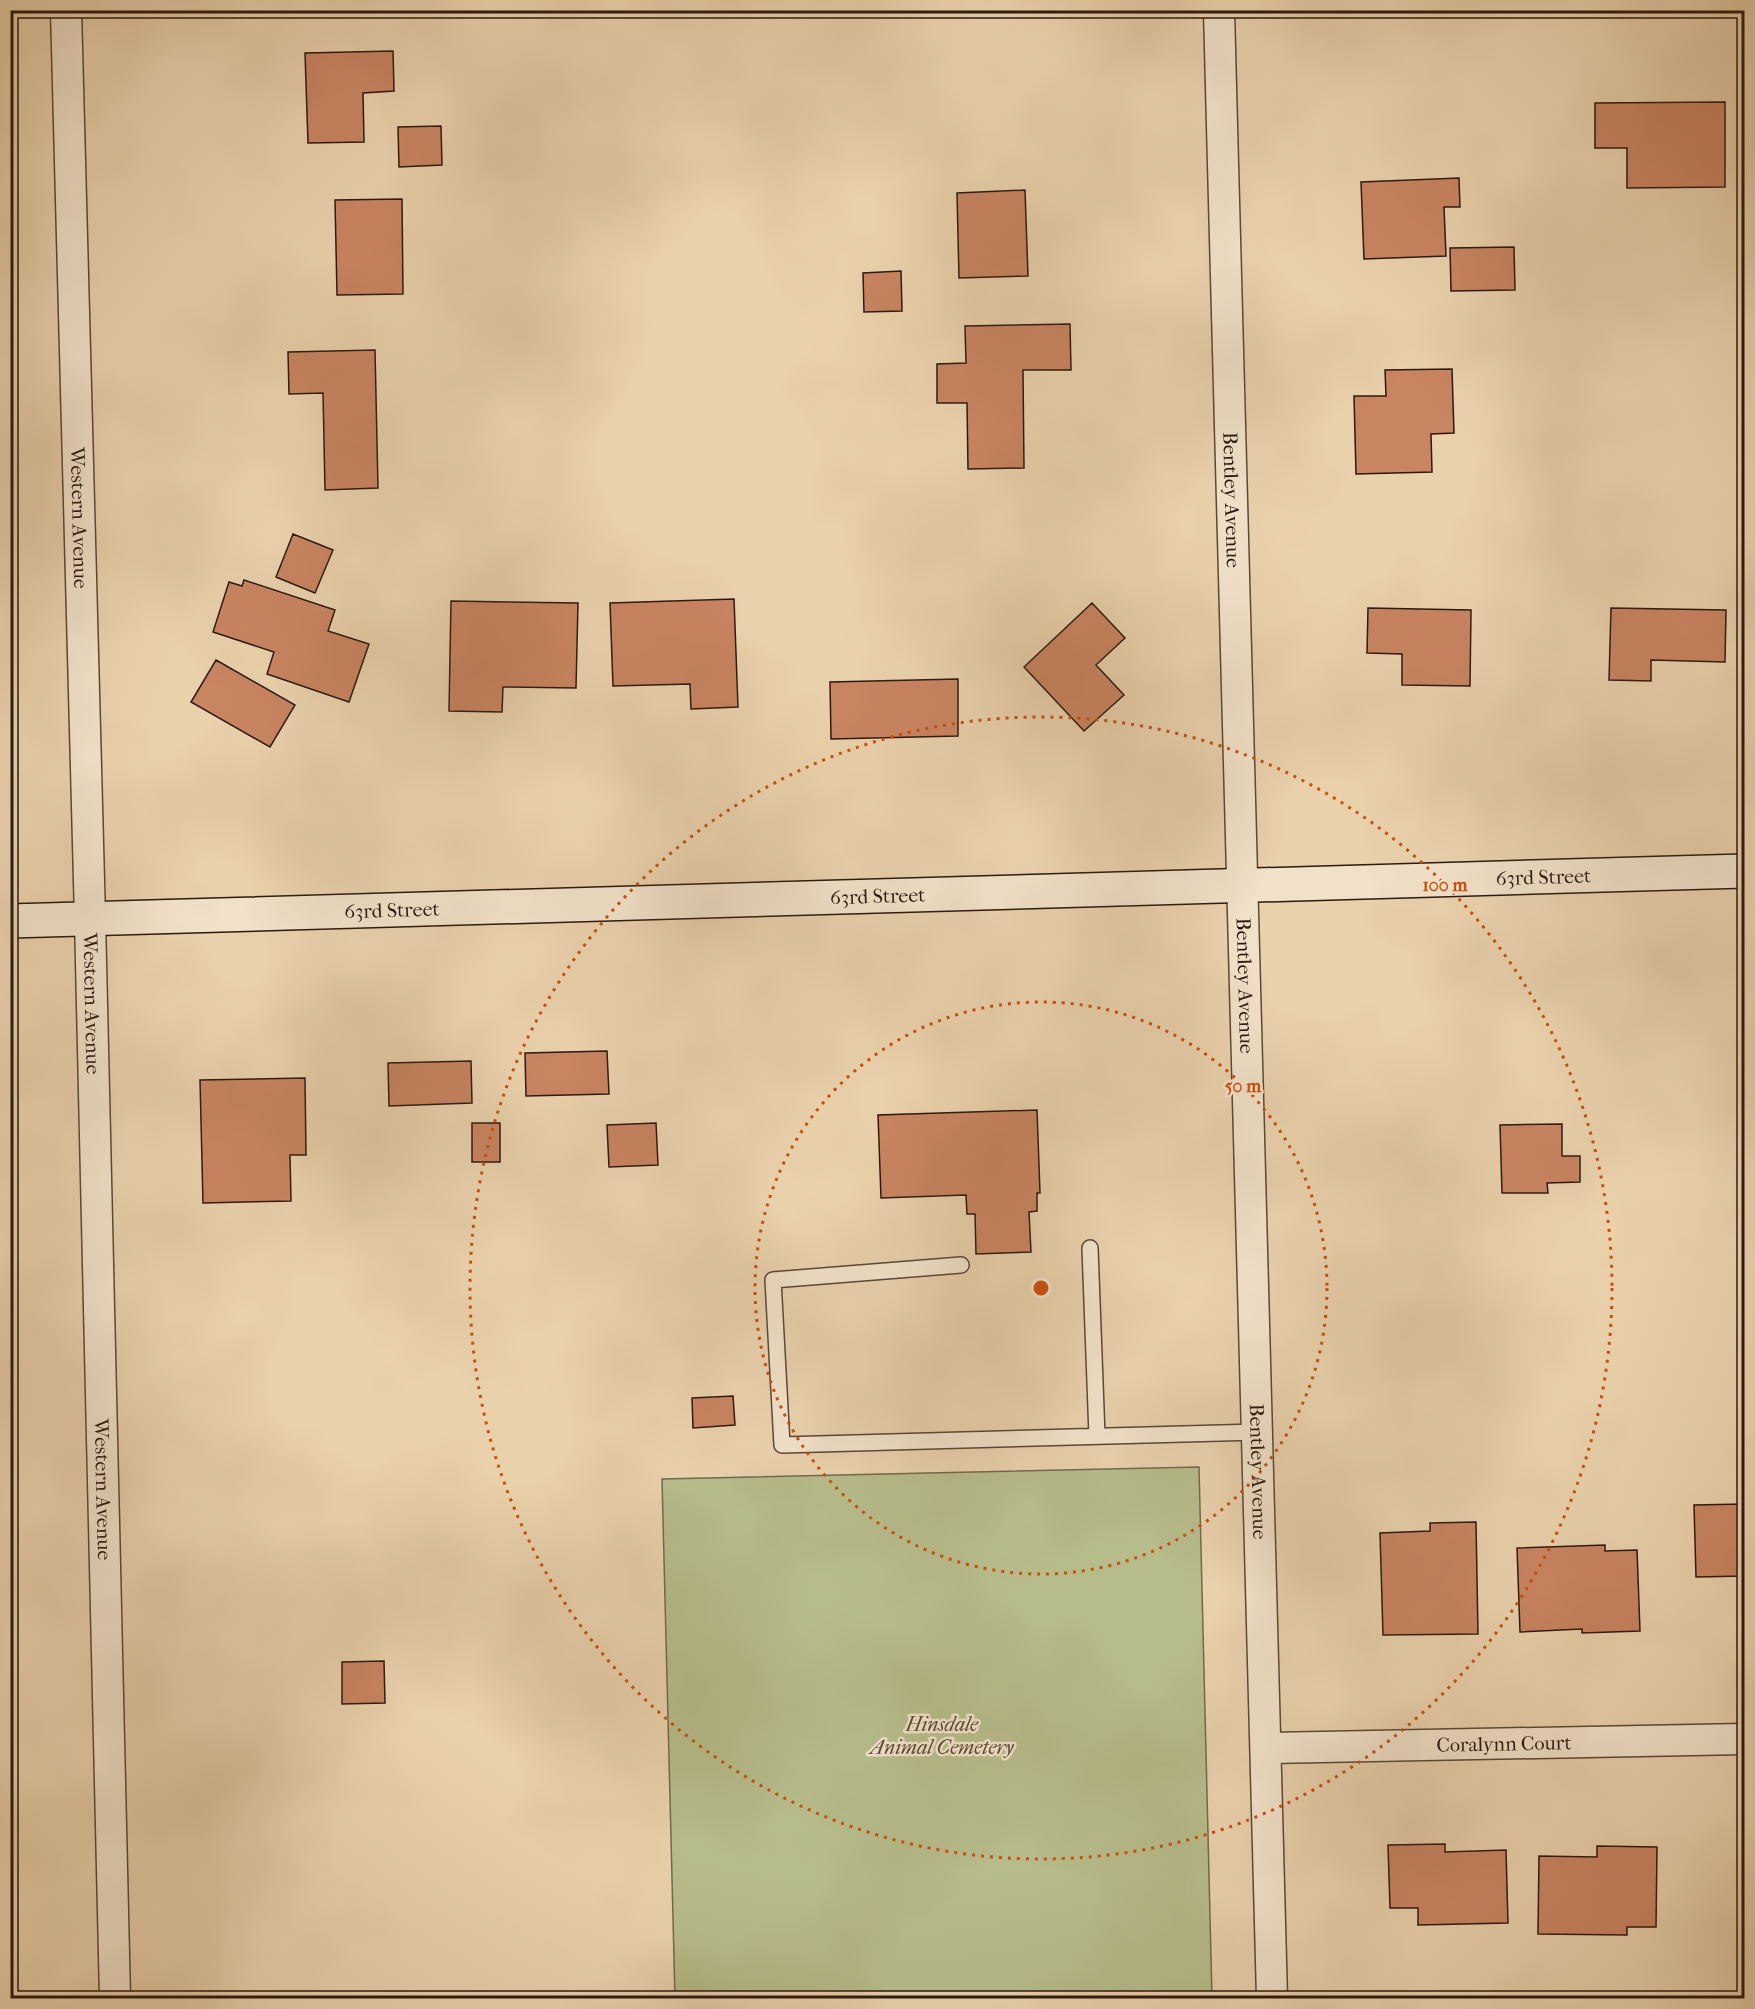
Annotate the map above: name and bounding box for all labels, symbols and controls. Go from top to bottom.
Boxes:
street label: Bentley Avenue [1219,432,1245,568]
street label: Western Avenue [66,446,93,589]
street label: 63rd Street [1495,864,1591,890]
text: 100 m [1422,875,1469,896]
street label: 63rd Street [830,883,926,909]
street label: 63rd Street [344,897,440,923]
street label: Bentley Avenue [1232,917,1259,1054]
street label: Western Avenue [79,932,105,1075]
text: 50 m [1225,1076,1262,1097]
centre of rings [1031,1278,1051,1298]
street label: Bentley Avenue [1245,1403,1272,1540]
street label: Western Avenue [90,1417,116,1561]
park label: Hinsdale Animal Cemetery [867,1713,1014,1759]
street label: Coralynn Court [1436,1731,1572,1756]

